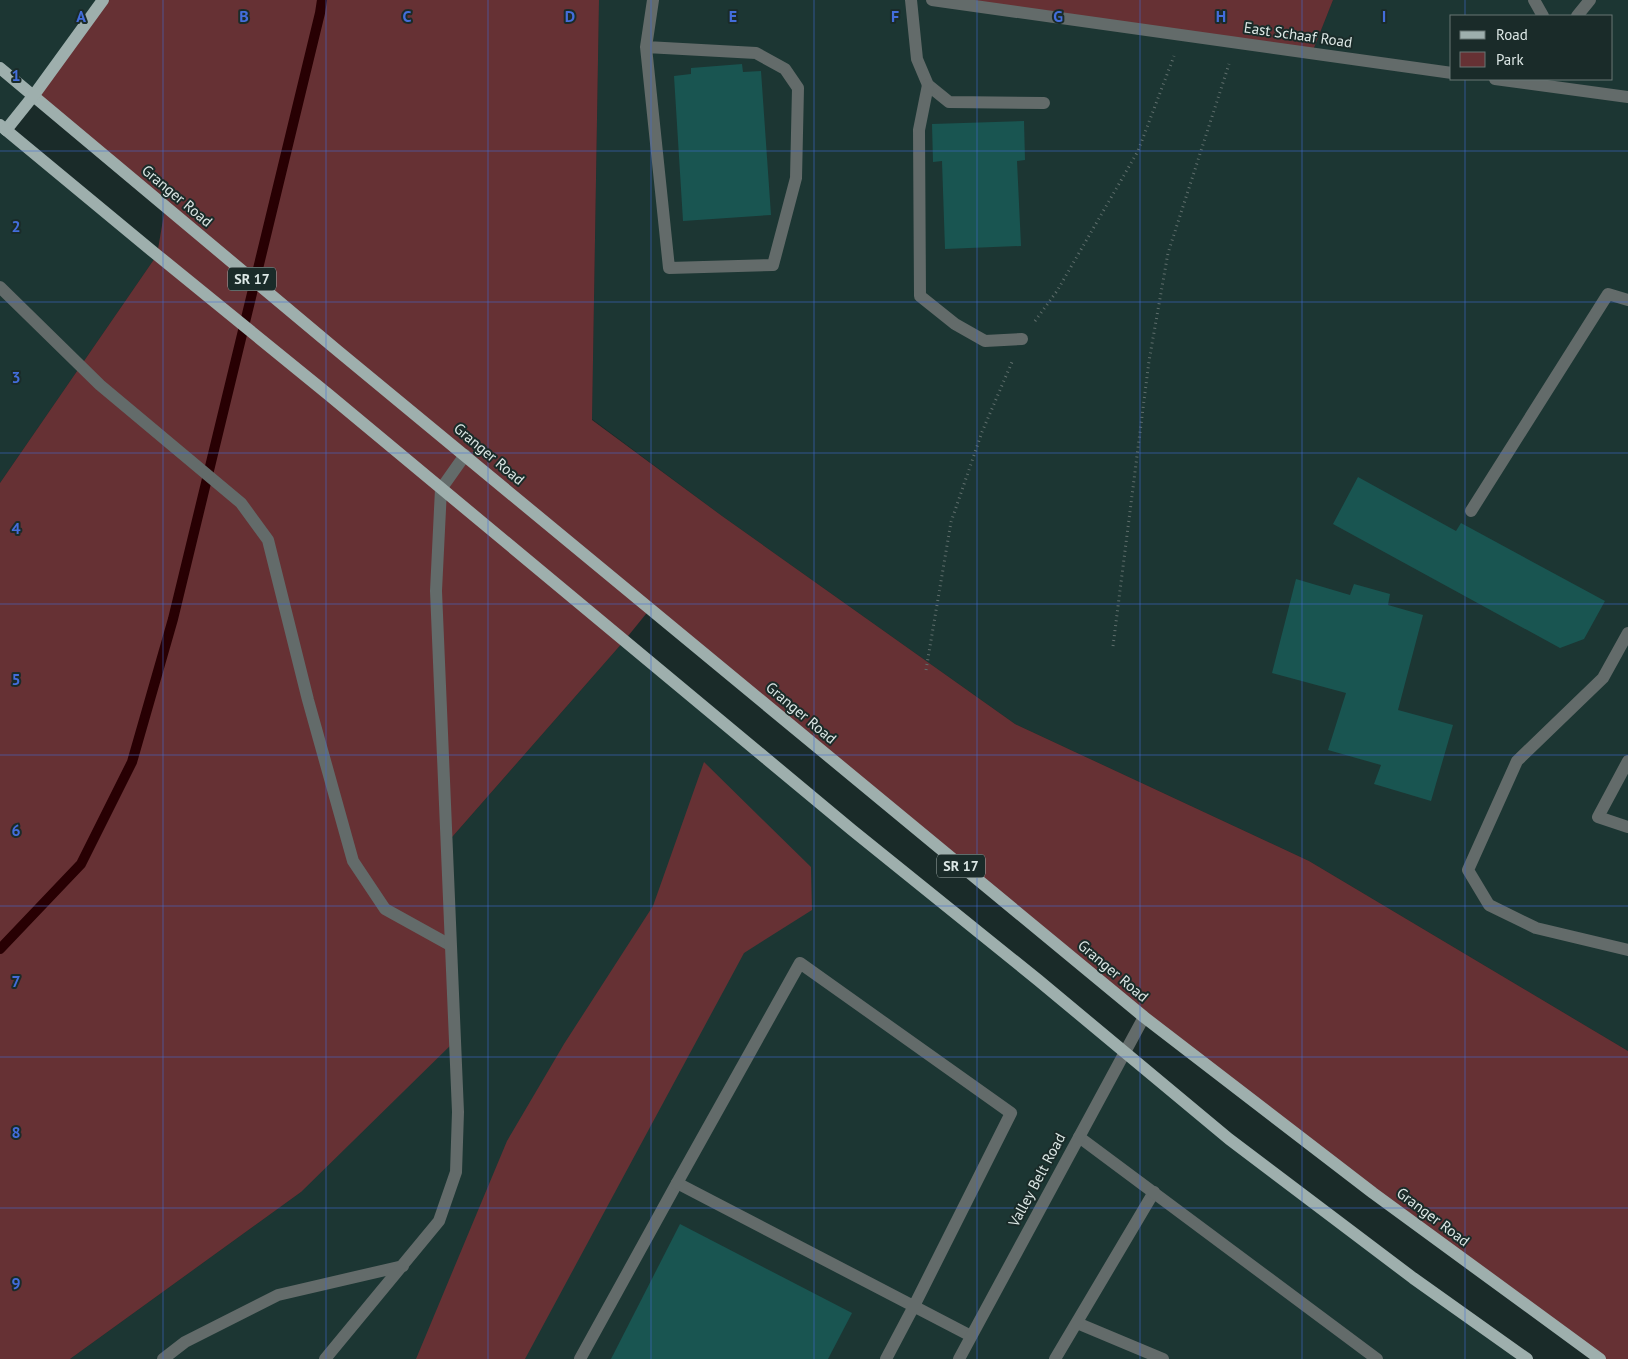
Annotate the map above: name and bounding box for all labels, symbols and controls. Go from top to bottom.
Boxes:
text: A [76,6,86,26]
text: B [239,6,249,26]
text: C [403,6,412,26]
text: D [565,6,575,26]
text: E [729,6,737,26]
text: F [891,6,899,26]
text: G [1053,6,1063,26]
text: H [1216,6,1226,26]
text: I [1382,6,1386,26]
legend [1450,15,1613,80]
street label: East Schaaf Road [1243,17,1353,52]
text: Road [1496,25,1528,44]
text: Park [1496,50,1524,69]
text: 1 [11,65,21,85]
street label: Granger Road [138,161,217,231]
text: 2 [11,216,21,236]
road number: SR 17 [228,268,276,290]
text: 3 [11,367,21,387]
street label: Granger Road [450,419,529,489]
text: 4 [11,518,21,538]
text: 5 [11,669,21,689]
street label: Granger Road [762,678,841,748]
text: 6 [11,820,21,840]
road number: SR 17 [937,854,985,878]
street label: Granger Road [1074,936,1153,1006]
text: 7 [11,971,21,991]
text: 8 [11,1122,21,1142]
street label: Valley Belt Road [1003,1130,1069,1231]
street label: Granger Road [1393,1183,1474,1250]
text: 9 [11,1273,21,1293]

